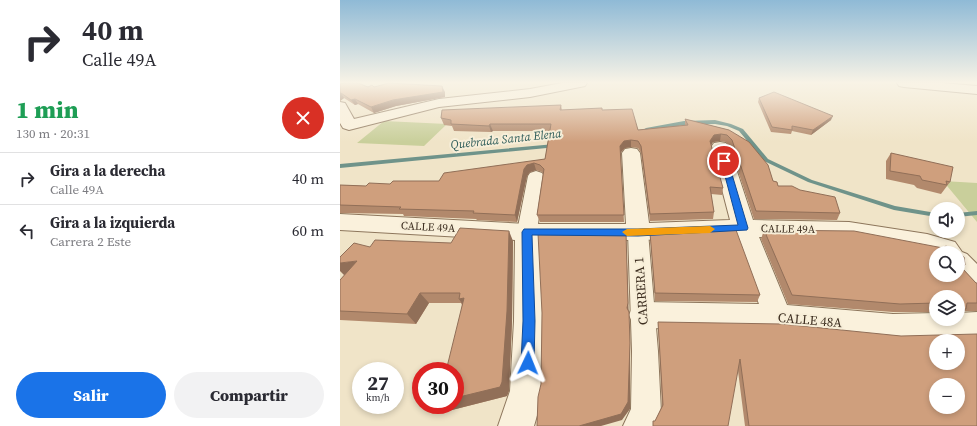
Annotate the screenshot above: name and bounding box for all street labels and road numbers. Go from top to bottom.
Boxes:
street label: CALLE 49A [400,218,456,236]
street label: CALLE 49A [761,221,816,237]
street label: CARRERA 1 [630,256,652,326]
street label: CALLE 48A [777,309,843,331]

